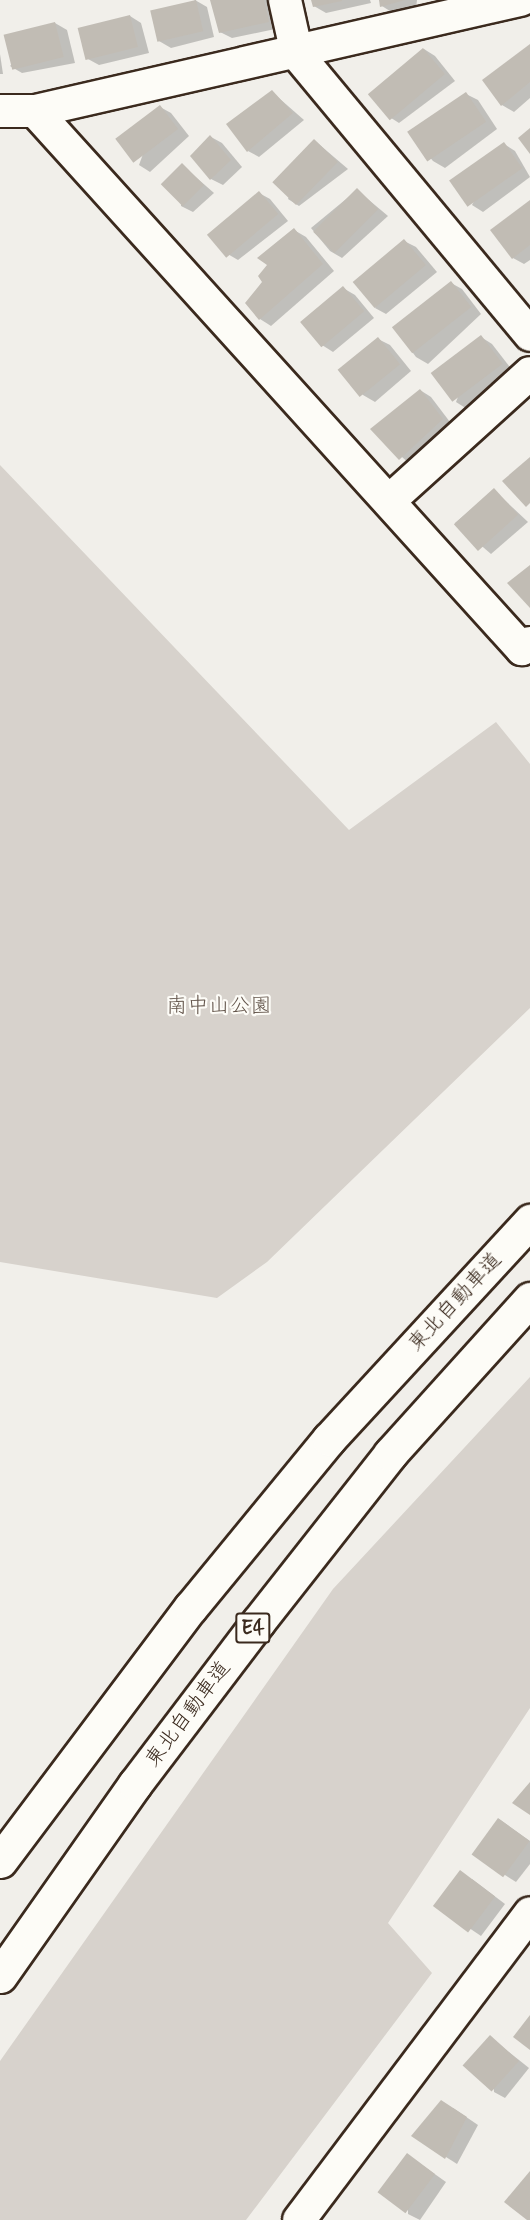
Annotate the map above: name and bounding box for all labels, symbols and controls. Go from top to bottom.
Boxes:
park label: 南中山公園 [167,993,271,1019]
street label: 東北自動車道 [403,1247,507,1357]
road number: E4 [235,1611,271,1645]
street label: 東北自動車道 [140,1656,236,1772]

